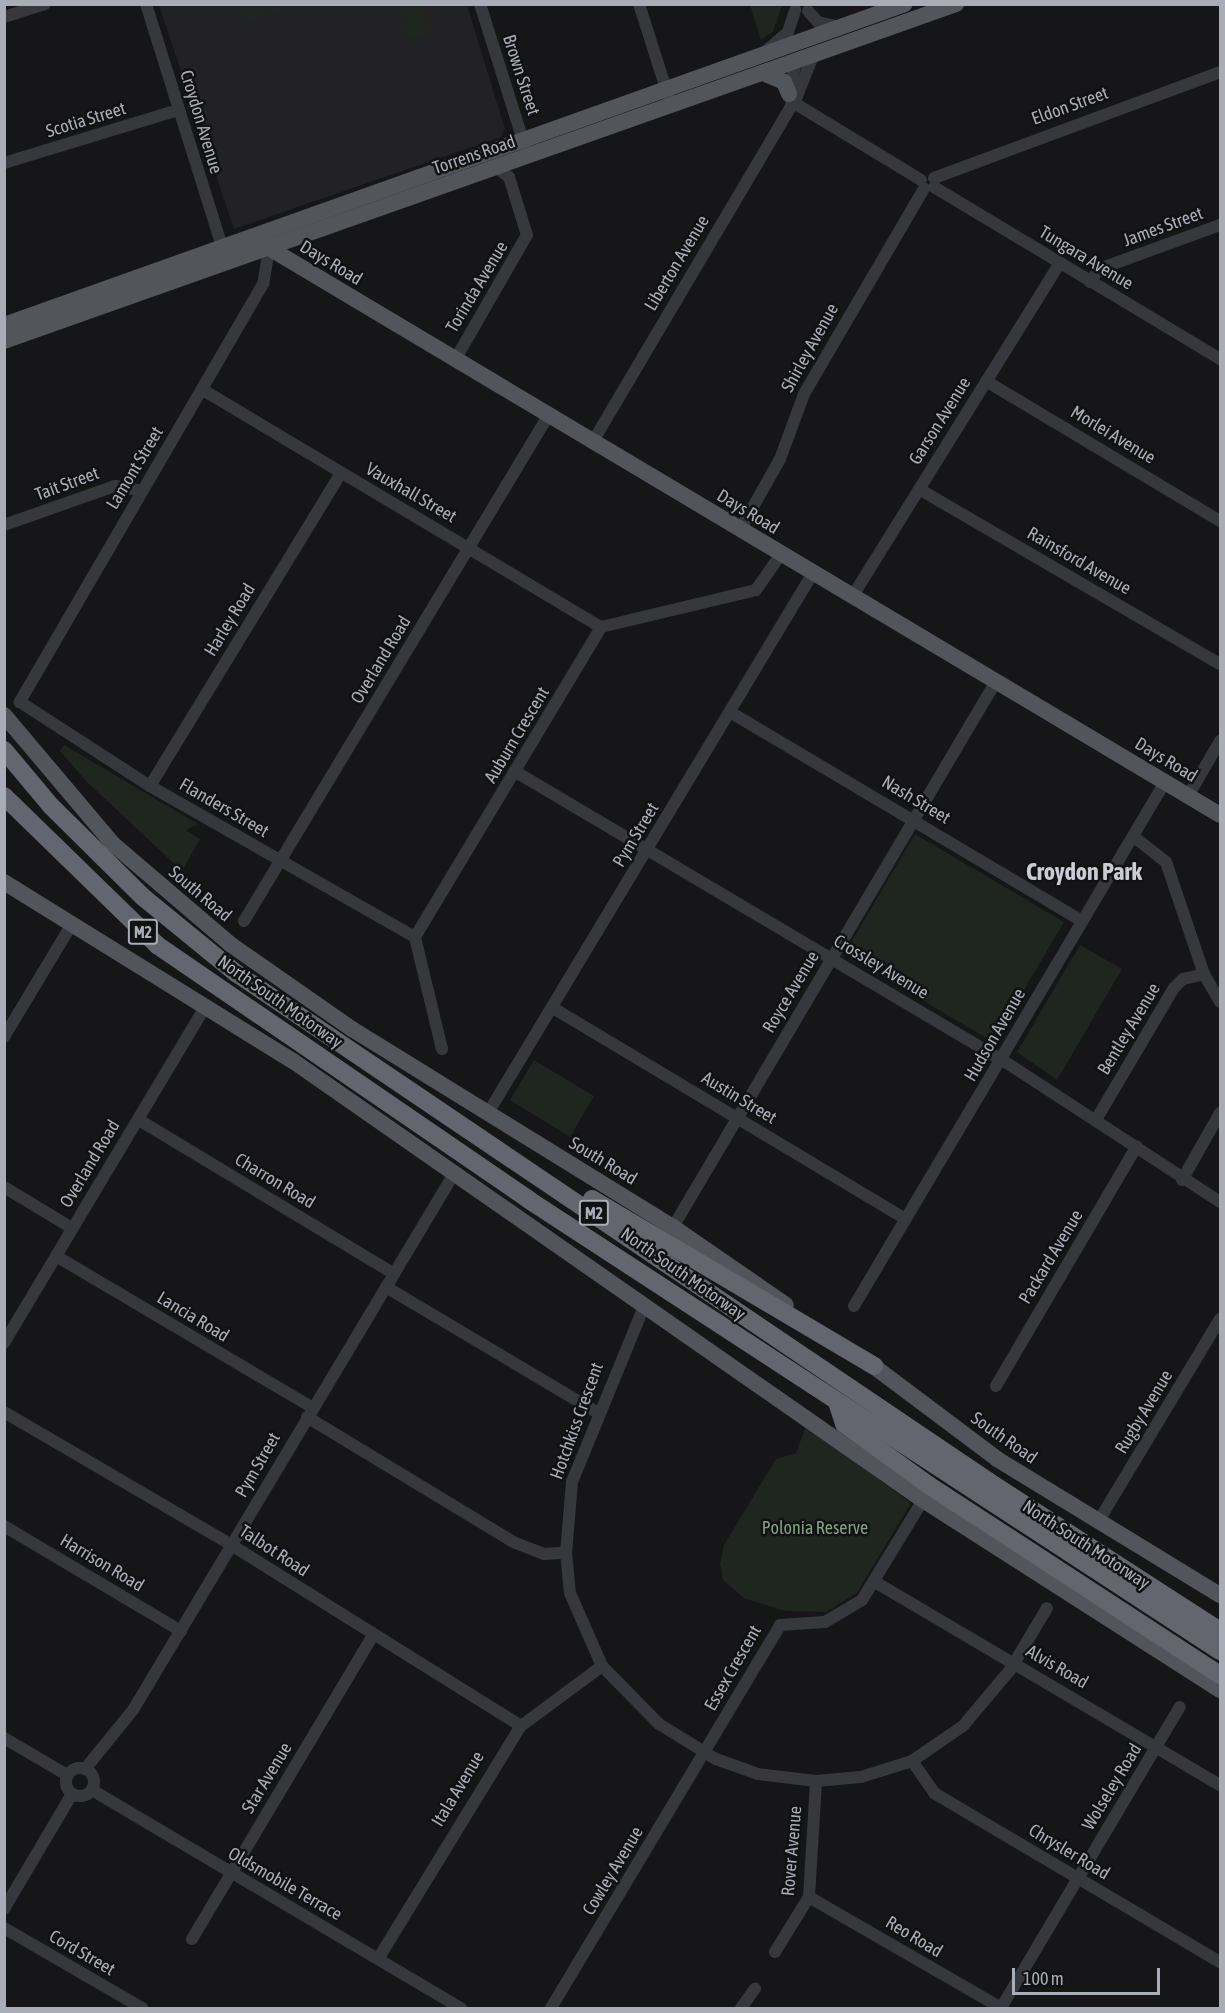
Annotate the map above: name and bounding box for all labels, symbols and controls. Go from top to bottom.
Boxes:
street label: Brown Street [498,32,544,118]
street label: Croydon Avenue [175,68,227,176]
street label: Eldon Street [1029,82,1111,130]
street label: Scotia Street [43,98,129,142]
street label: Torrens Road [430,131,518,179]
street label: James Street [1120,203,1206,251]
street label: Liberton Avenue [640,211,714,315]
street label: Tungara Avenue [1035,222,1137,294]
street label: Days Road [296,236,366,290]
street label: Torinda Avenue [441,237,513,337]
street label: Shirley Avenue [777,300,843,396]
street label: Garson Avenue [905,373,975,469]
street label: Morlei Avenue [1067,401,1159,469]
street label: Lamont Street [102,423,168,513]
street label: Vauxhall Street [362,458,460,528]
street label: Tait Street [32,463,102,505]
street label: Days Road [713,485,783,539]
street label: Rainsford Avenue [1023,523,1135,599]
street label: Harley Road [200,580,260,660]
street label: Overland Road [346,612,416,708]
street label: Auburn Crescent [480,683,554,787]
street label: Days Road [1131,733,1201,787]
street label: Nash Street [878,771,954,829]
street label: Flanders Street [176,774,272,842]
street label: Pym Street [608,799,664,871]
district label: Croydon Park [1026,858,1142,886]
street label: South Road [164,861,236,927]
road number: M2 [126,919,160,945]
street label: Crossley Avenue [830,930,932,1004]
street label: Royce Avenue [758,947,824,1037]
street label: North South Motorway [213,951,347,1053]
street label: Bentley Avenue [1093,979,1165,1079]
street label: Hudson Avenue [960,985,1030,1085]
street label: Austin Street [697,1067,781,1129]
street label: Overland Road [55,1116,125,1212]
street label: South Road [565,1132,641,1190]
street label: Charron Road [231,1149,319,1213]
road number: M2 [578,1200,610,1226]
street label: Packard Avenue [1014,1206,1088,1308]
street label: North South Motorway [616,1223,750,1325]
street label: Lancia Road [153,1287,233,1347]
street label: Hotchkiss Crescent [546,1360,608,1482]
street label: Rugby Avenue [1111,1366,1177,1458]
street label: South Road [967,1408,1041,1468]
street label: Pym Street [231,1429,285,1501]
street label: North South Motorway [1018,1496,1154,1594]
park label: Polonia Reserve [762,1517,868,1539]
street label: Talbot Road [235,1520,313,1582]
street label: Harrison Road [56,1530,148,1596]
street label: Essex Crescent [700,1622,766,1714]
street label: Alvis Road [1022,1641,1092,1693]
street label: Star Avenue [237,1739,297,1817]
street label: Wolseley Road [1078,1740,1146,1834]
street label: Itala Avenue [427,1748,489,1830]
street label: Rover Avenue [777,1805,807,1897]
street label: Chrysler Road [1025,1819,1113,1885]
street label: Cowley Avenue [578,1823,648,1919]
street label: Oldsmobile Terrace [224,1843,346,1925]
street label: Reo Road [882,1912,946,1962]
street label: Cord Street [45,1926,119,1980]
scale bar [1015,1956,1164,1994]
text: 100 m [1023,1968,1064,1989]

